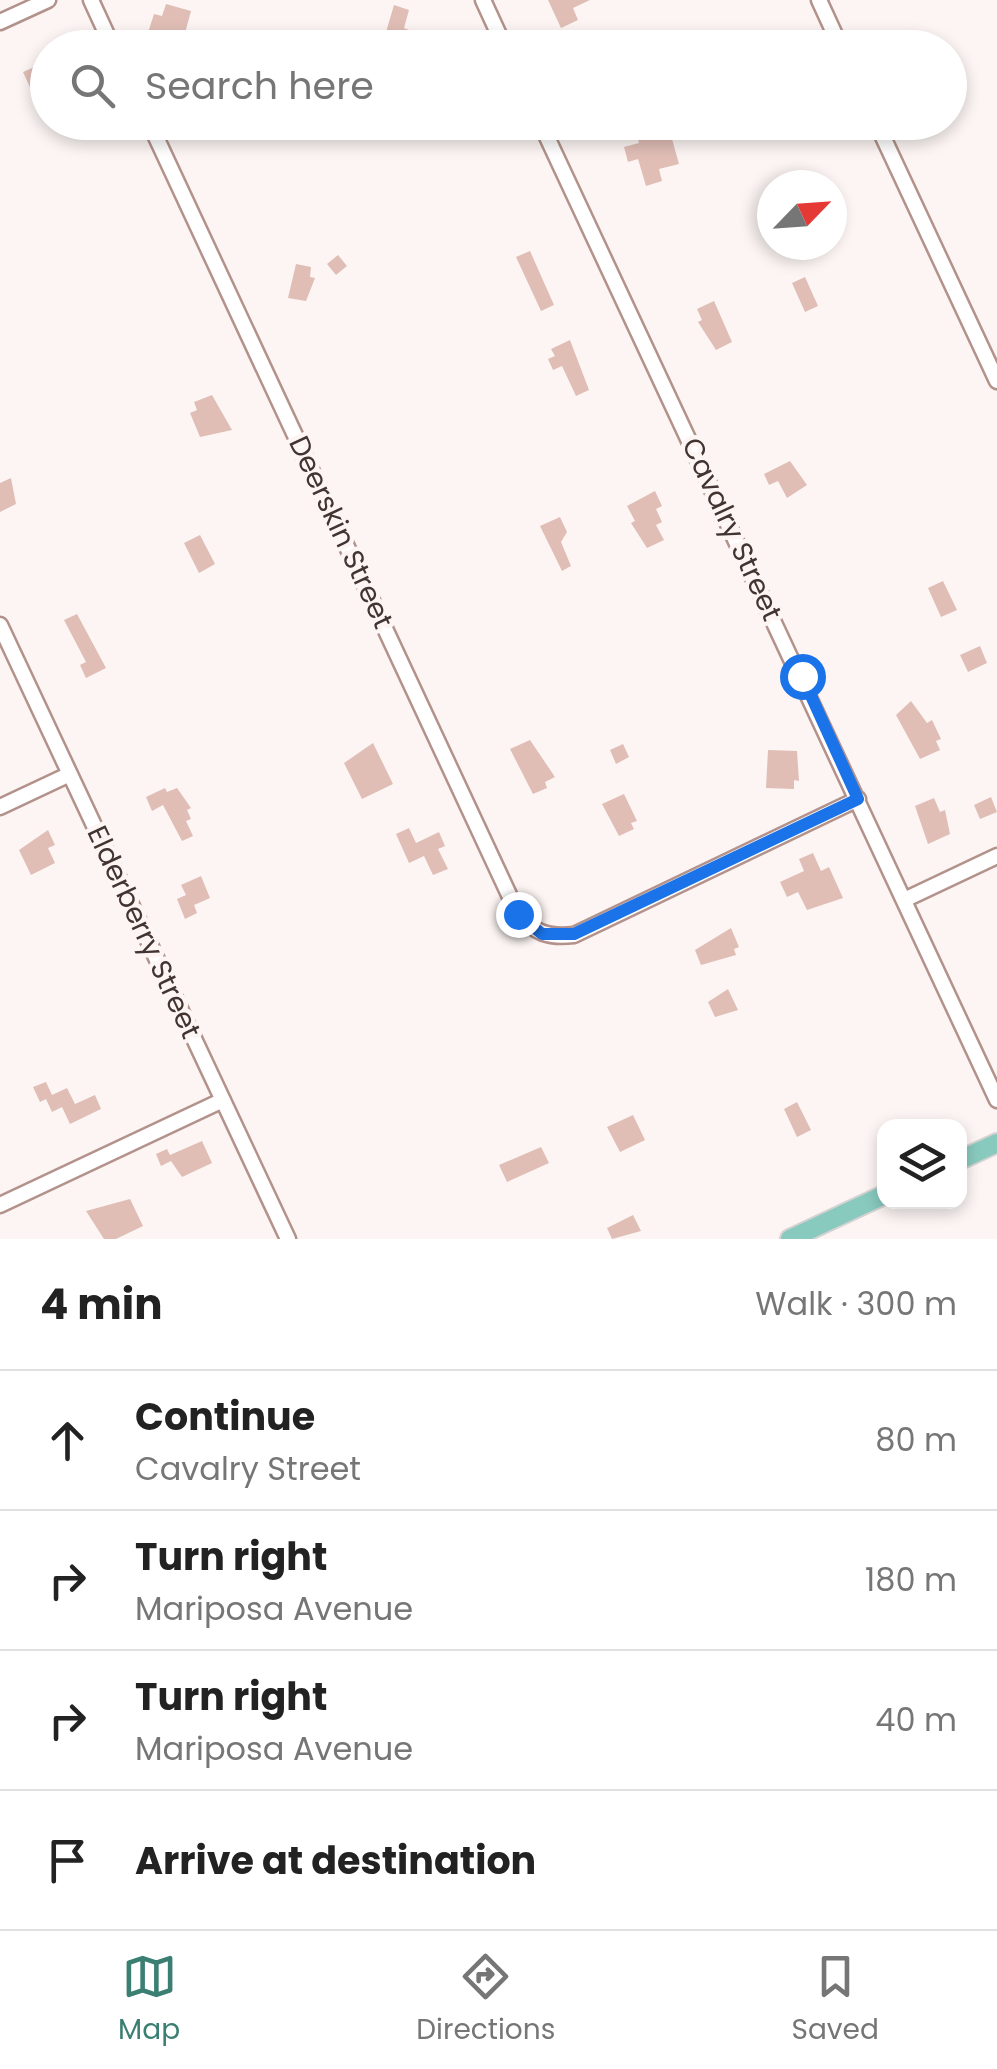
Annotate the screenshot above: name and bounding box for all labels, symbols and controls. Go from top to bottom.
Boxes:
search box [30,30,967,140]
icon: search [65,58,120,113]
text: Search here [145,59,374,112]
north arrow [757,170,847,260]
street label: Deerskin Street [279,429,403,635]
street label: Cavalry Street [673,431,791,627]
route start [780,654,826,700]
street label: Elderberry Street [78,819,210,1045]
route end [496,892,542,938]
map controls [877,1119,967,1209]
button: layers [877,1119,967,1209]
text: 4 min [40,1275,163,1334]
text: Walk · 300 m [755,1281,957,1326]
text: Continue [135,1390,315,1443]
icon: ahead [40,1413,95,1468]
text: 80 m [875,1417,957,1462]
text: Cavalry Street [135,1446,361,1491]
text: Turn right [135,1530,327,1583]
icon: right [40,1553,95,1608]
text: 180 m [865,1557,957,1602]
text: Mariposa Avenue [135,1586,413,1631]
text: Turn right [135,1670,327,1723]
icon: right [40,1693,95,1748]
text: 40 m [875,1697,957,1742]
text: Mariposa Avenue [135,1726,413,1771]
icon: arrive [40,1833,95,1888]
text: Arrive at destination [135,1834,536,1887]
tab: Map [118,1949,180,2051]
tab: Directions [416,1949,555,2051]
tab: Saved [792,1949,879,2051]

